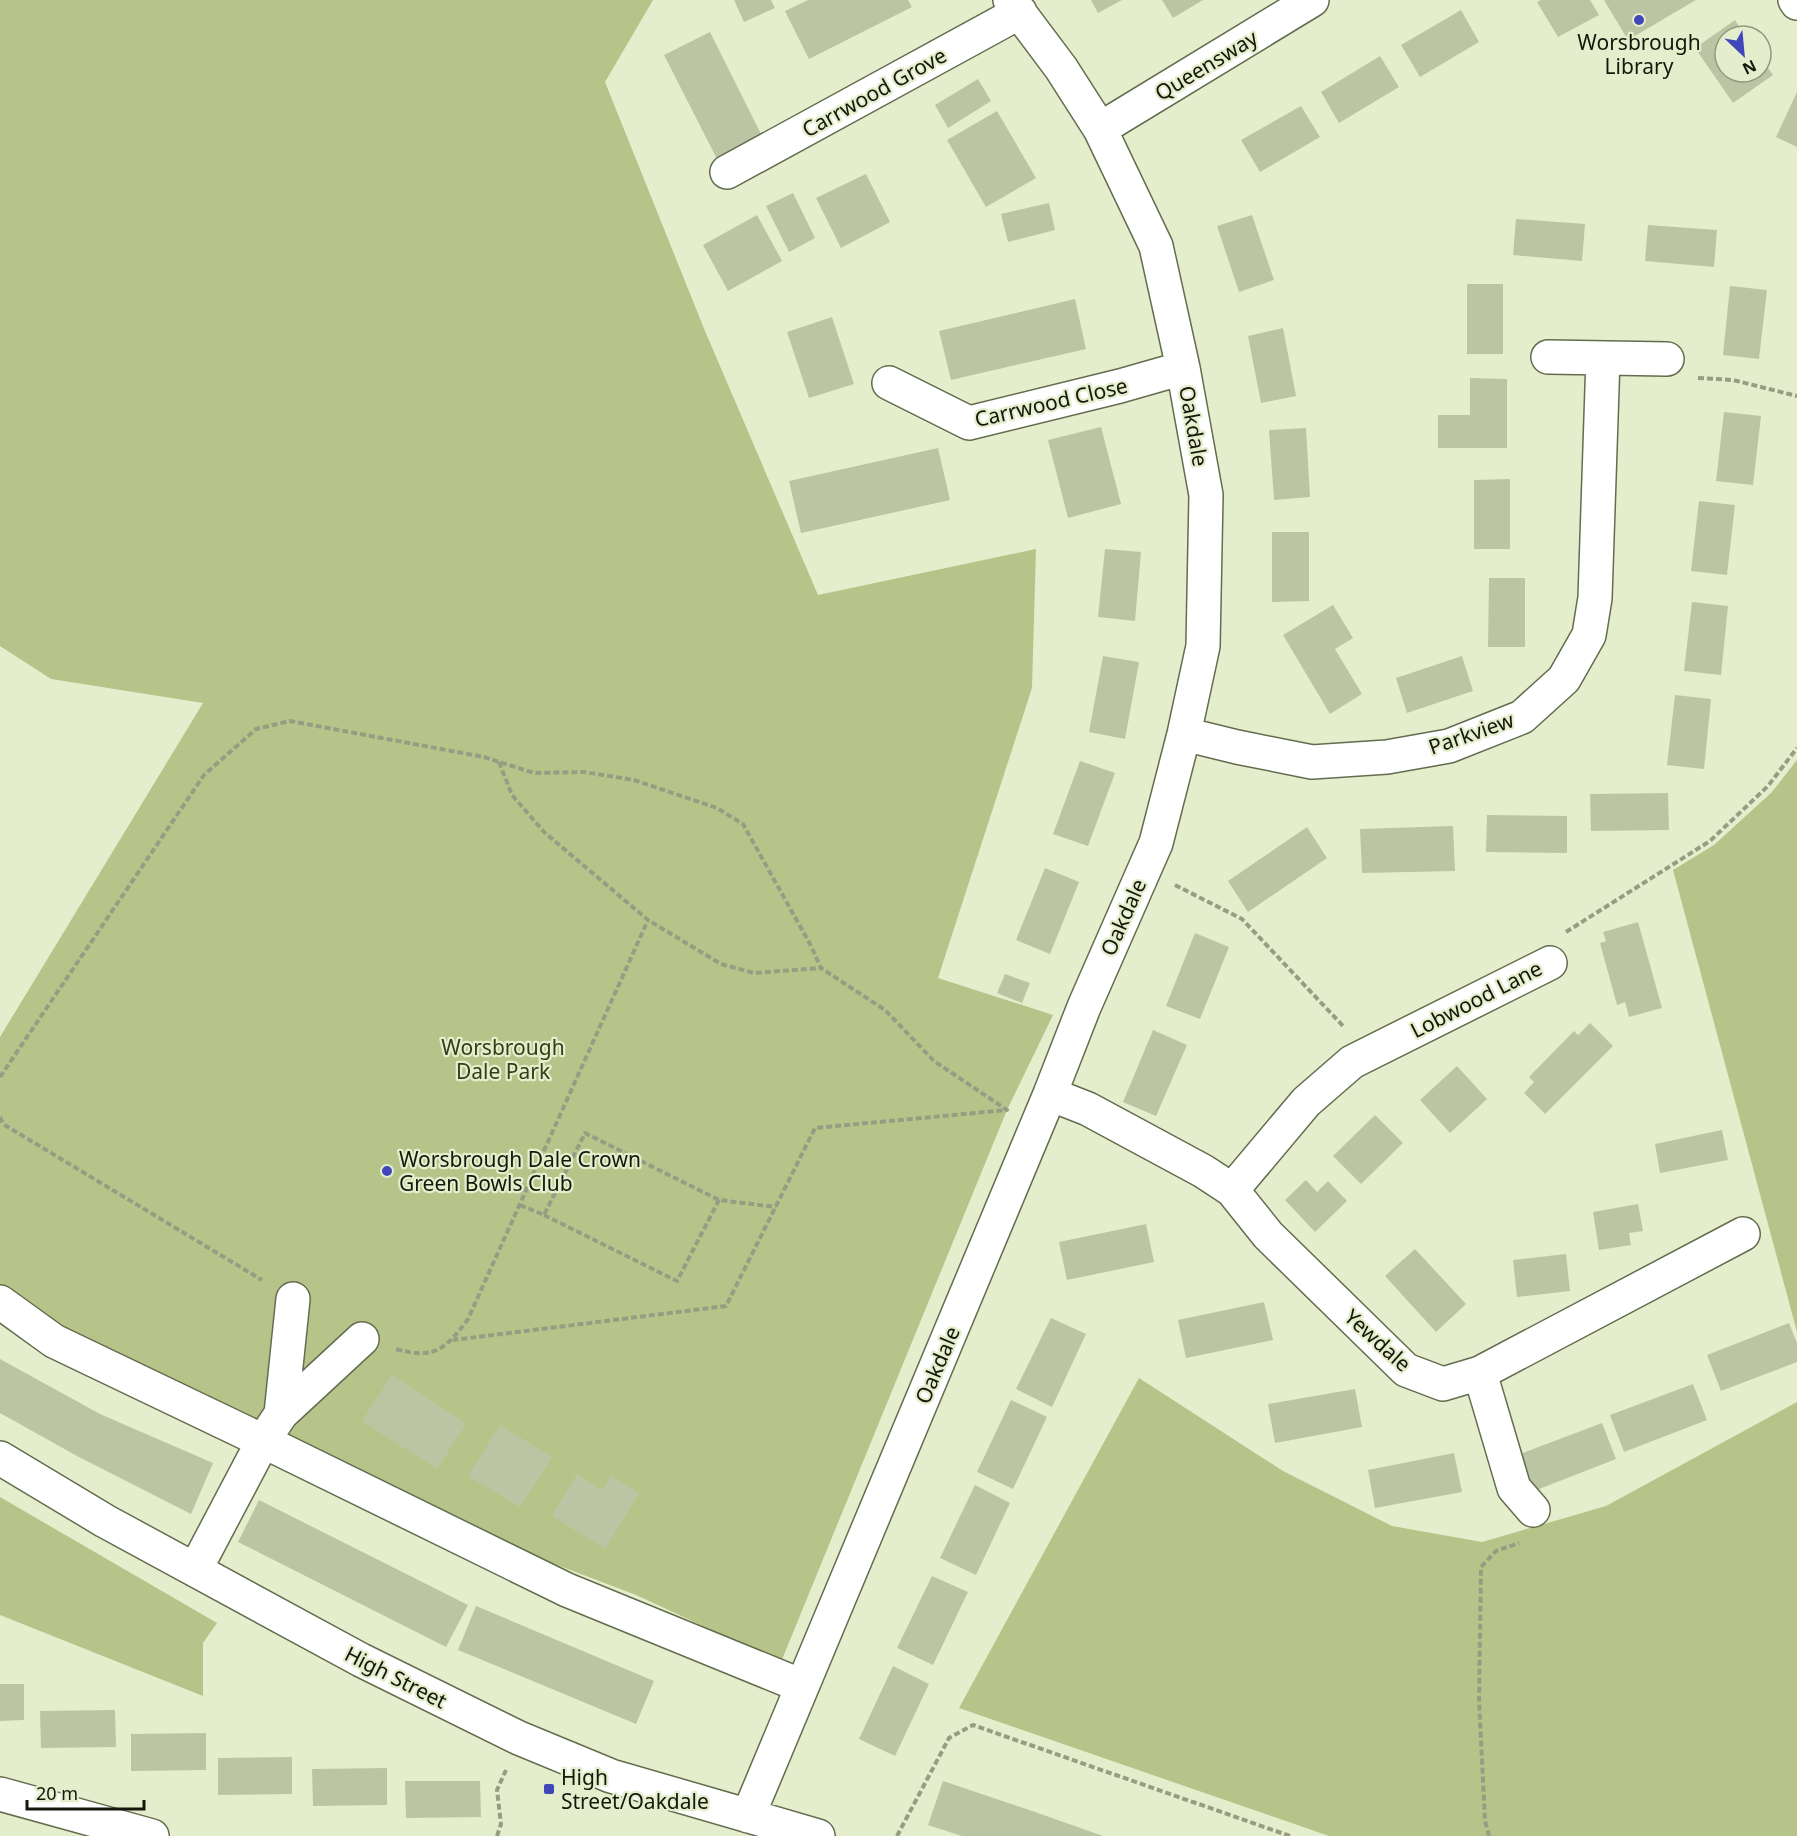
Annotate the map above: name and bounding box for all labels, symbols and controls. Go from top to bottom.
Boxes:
marker: Worsbrough Library [1632,13,1646,27]
street label: Queensway [1149,23,1263,107]
north arrow [1713,24,1773,84]
place label: Worsbrough Library [1577,28,1701,80]
street label: Carrwood Grove [797,41,951,143]
text: N [1739,55,1760,80]
street label: Carrwood Close [972,371,1130,433]
street label: Oakdale [1173,384,1215,468]
street label: Parkview [1425,705,1518,761]
street label: Oakdale [1094,874,1152,960]
street label: Lobwood Lane [1405,954,1547,1044]
park label: Worsbrough Dale Park [441,1033,565,1085]
place label: Worsbrough Dale Crown Green Bowls Club [399,1145,641,1197]
marker: Worsbrough Dale Crown Green Bowls Club [380,1164,394,1178]
street label: Yewdale [1339,1303,1417,1377]
street label: Oakdale [908,1322,966,1408]
street label: High Street [340,1639,452,1715]
place label: High Street/Oakdale [561,1763,709,1815]
scale bar [27,1773,144,1811]
text: 20 m [36,1781,78,1805]
marker: High Street/Oakdale [542,1782,556,1796]

